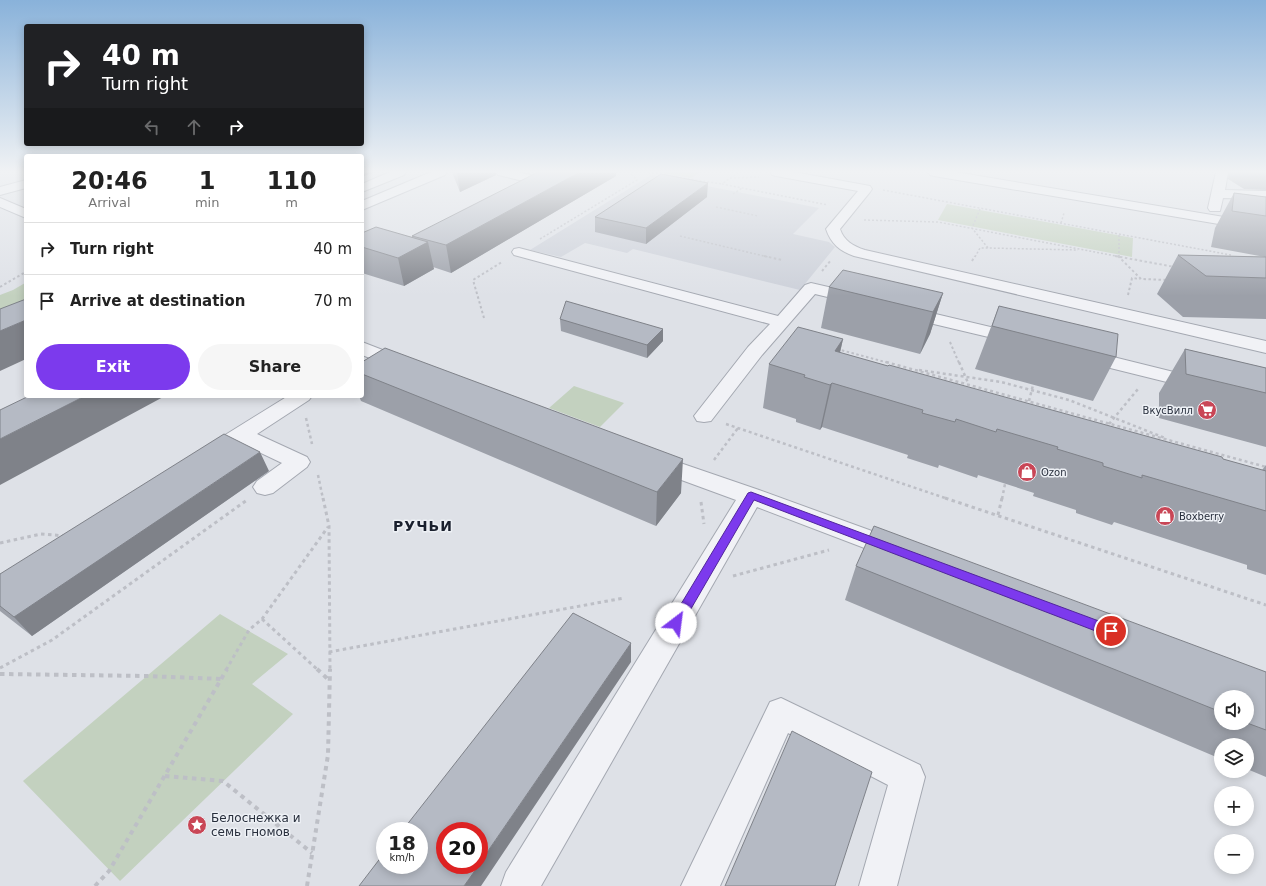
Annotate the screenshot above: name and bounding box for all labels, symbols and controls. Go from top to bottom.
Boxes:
text: 40 m [102,39,180,72]
icon: right [36,40,88,92]
text: Turn right [102,73,188,94]
icon: left [141,116,163,138]
icon: ahead [183,116,205,138]
icon: right [225,116,247,138]
text: 20:46 [71,167,148,195]
text: 1 [199,167,215,195]
text: 110 [267,167,317,195]
text: Arrival [88,195,131,210]
text: min [195,195,219,210]
text: m [285,195,298,210]
icon: right [36,238,58,260]
text: Turn right [70,240,154,258]
text: 40 m [314,240,352,258]
icon: arrive [36,290,58,312]
text: Arrive at destination [70,292,245,310]
text: 70 m [314,292,352,310]
button: Exit [36,344,190,390]
button: Share [198,344,352,390]
supermarket icon: ВкусВилл [1196,399,1218,421]
place label: ВкусВилл [1143,405,1193,416]
shop icon: Ozon [1016,461,1038,483]
place label: Ozon [1041,467,1067,478]
shop icon: Boxberry [1154,505,1176,527]
place label: Boxberry [1179,511,1224,522]
district label: РУЧЬИ [393,518,453,534]
position arrow [655,602,697,644]
pin [1094,614,1128,648]
icon: arrive [1100,620,1122,642]
map controls [1214,690,1254,874]
button: sound [1214,690,1254,730]
button: layers [1214,738,1254,778]
button: + [1214,786,1254,826]
place label: Белоснежка и семь гномов [211,811,300,839]
place icon: Белоснежка и семь гномов [186,814,208,836]
speed limit sign: 20 [436,822,488,874]
text: 18 [388,831,416,855]
button: − [1214,834,1254,874]
text: km/h [389,852,415,863]

